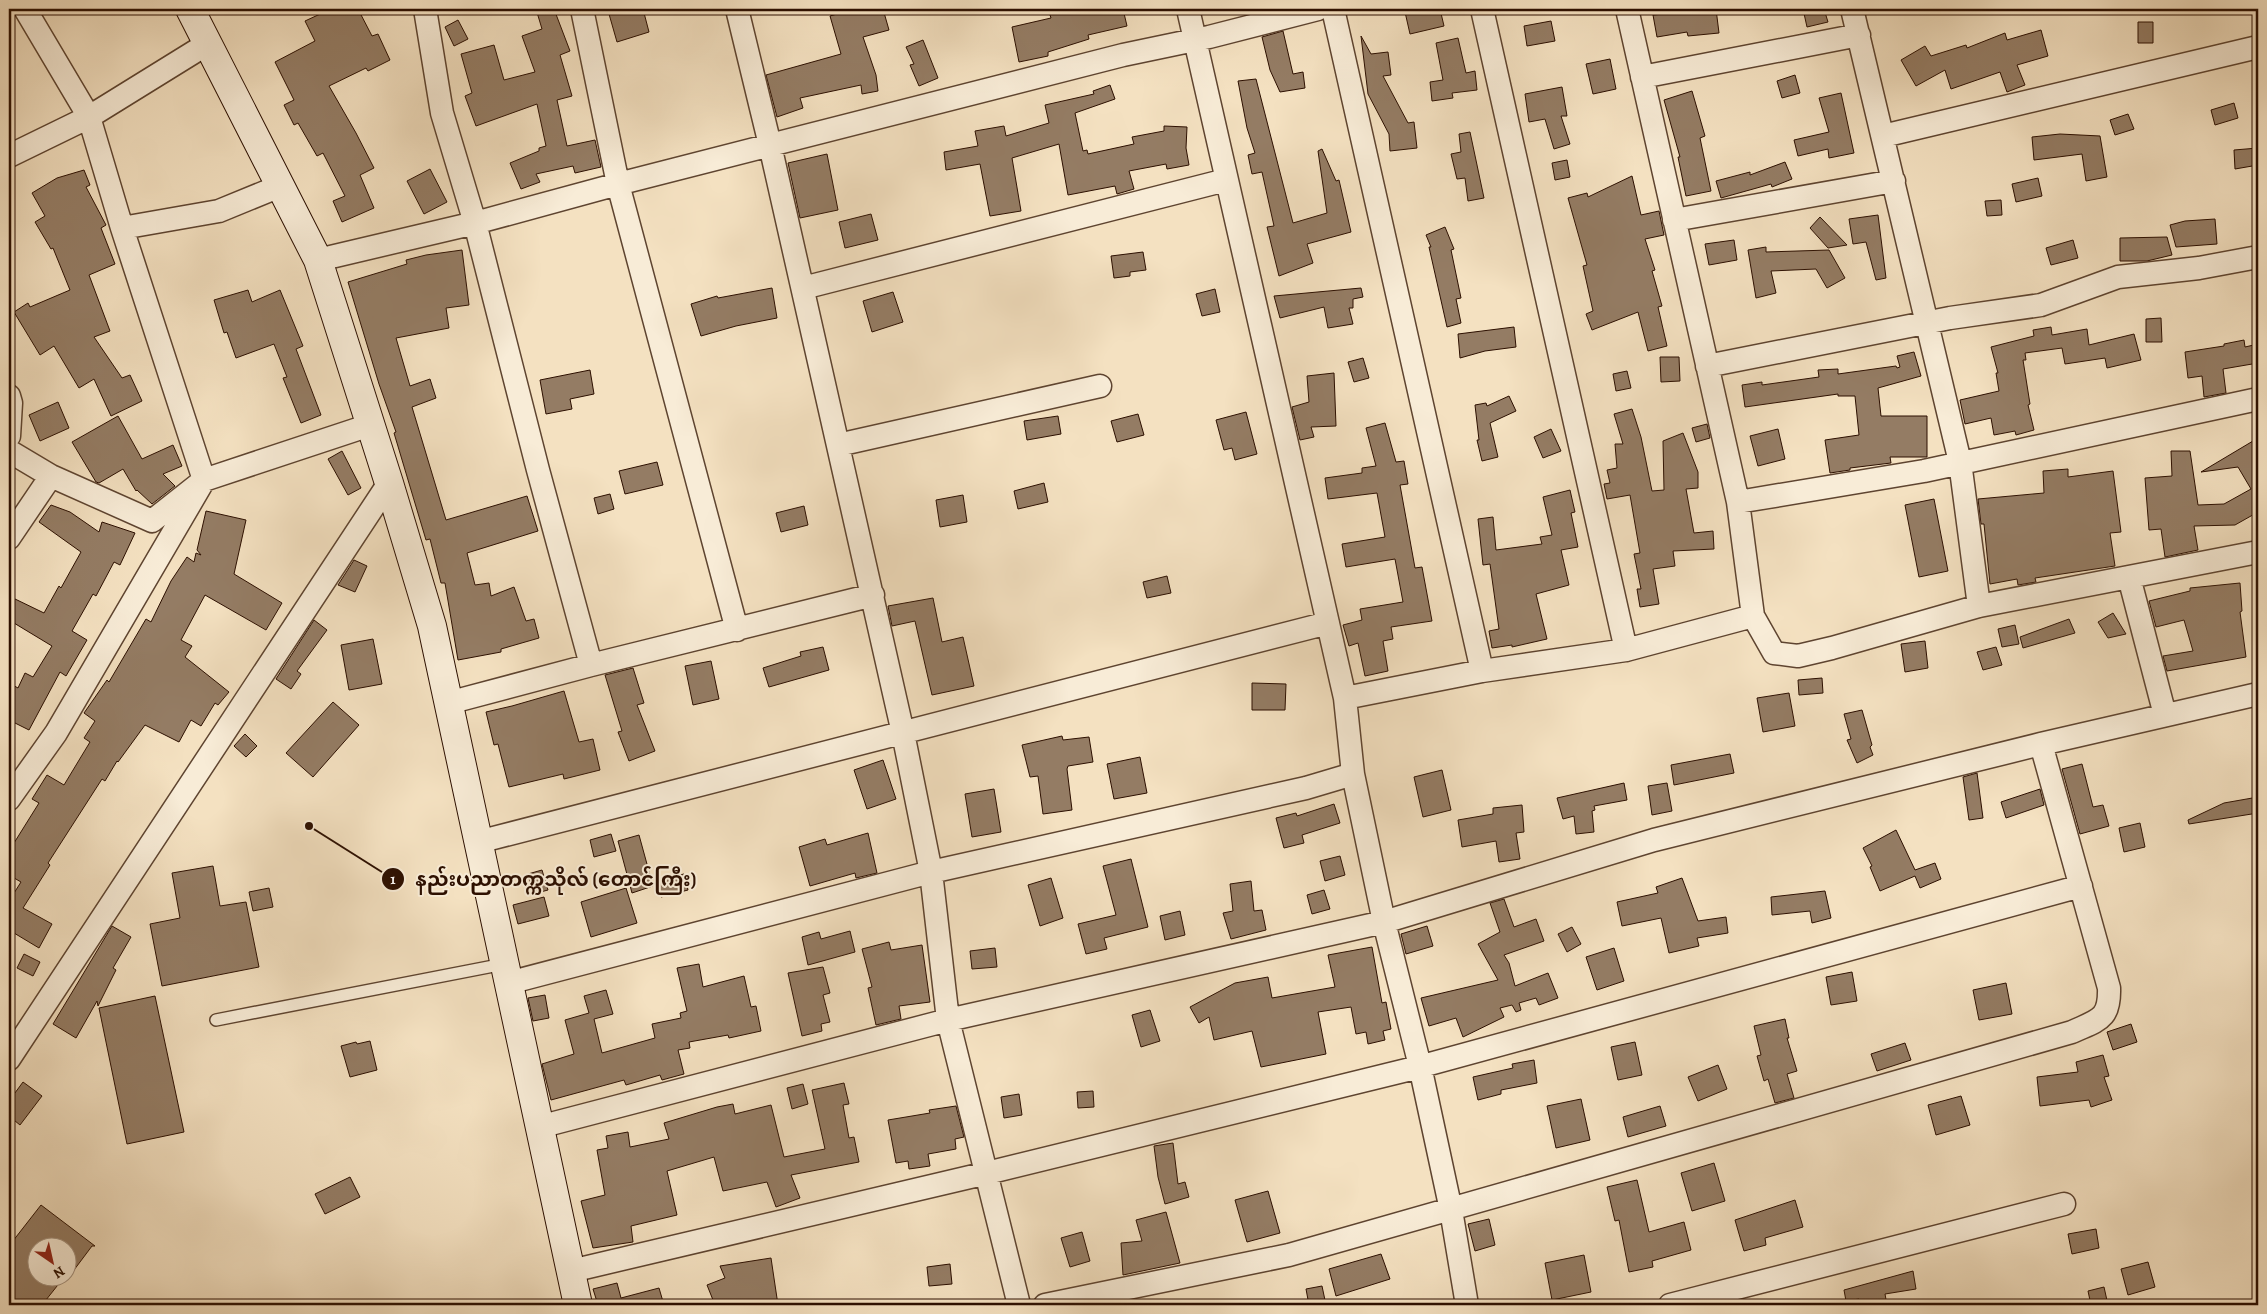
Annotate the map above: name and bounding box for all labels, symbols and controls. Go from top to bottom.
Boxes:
callout: နည်းပညာတက္ကသိုလ် (တောင်ကြီး) [380,862,707,897]
text: နည်းပညာတက္ကသိုလ် (တောင်ကြီး) [415,866,697,895]
text: 1 [390,869,396,889]
north arrow [28,1236,78,1286]
text: N [49,1262,69,1283]

